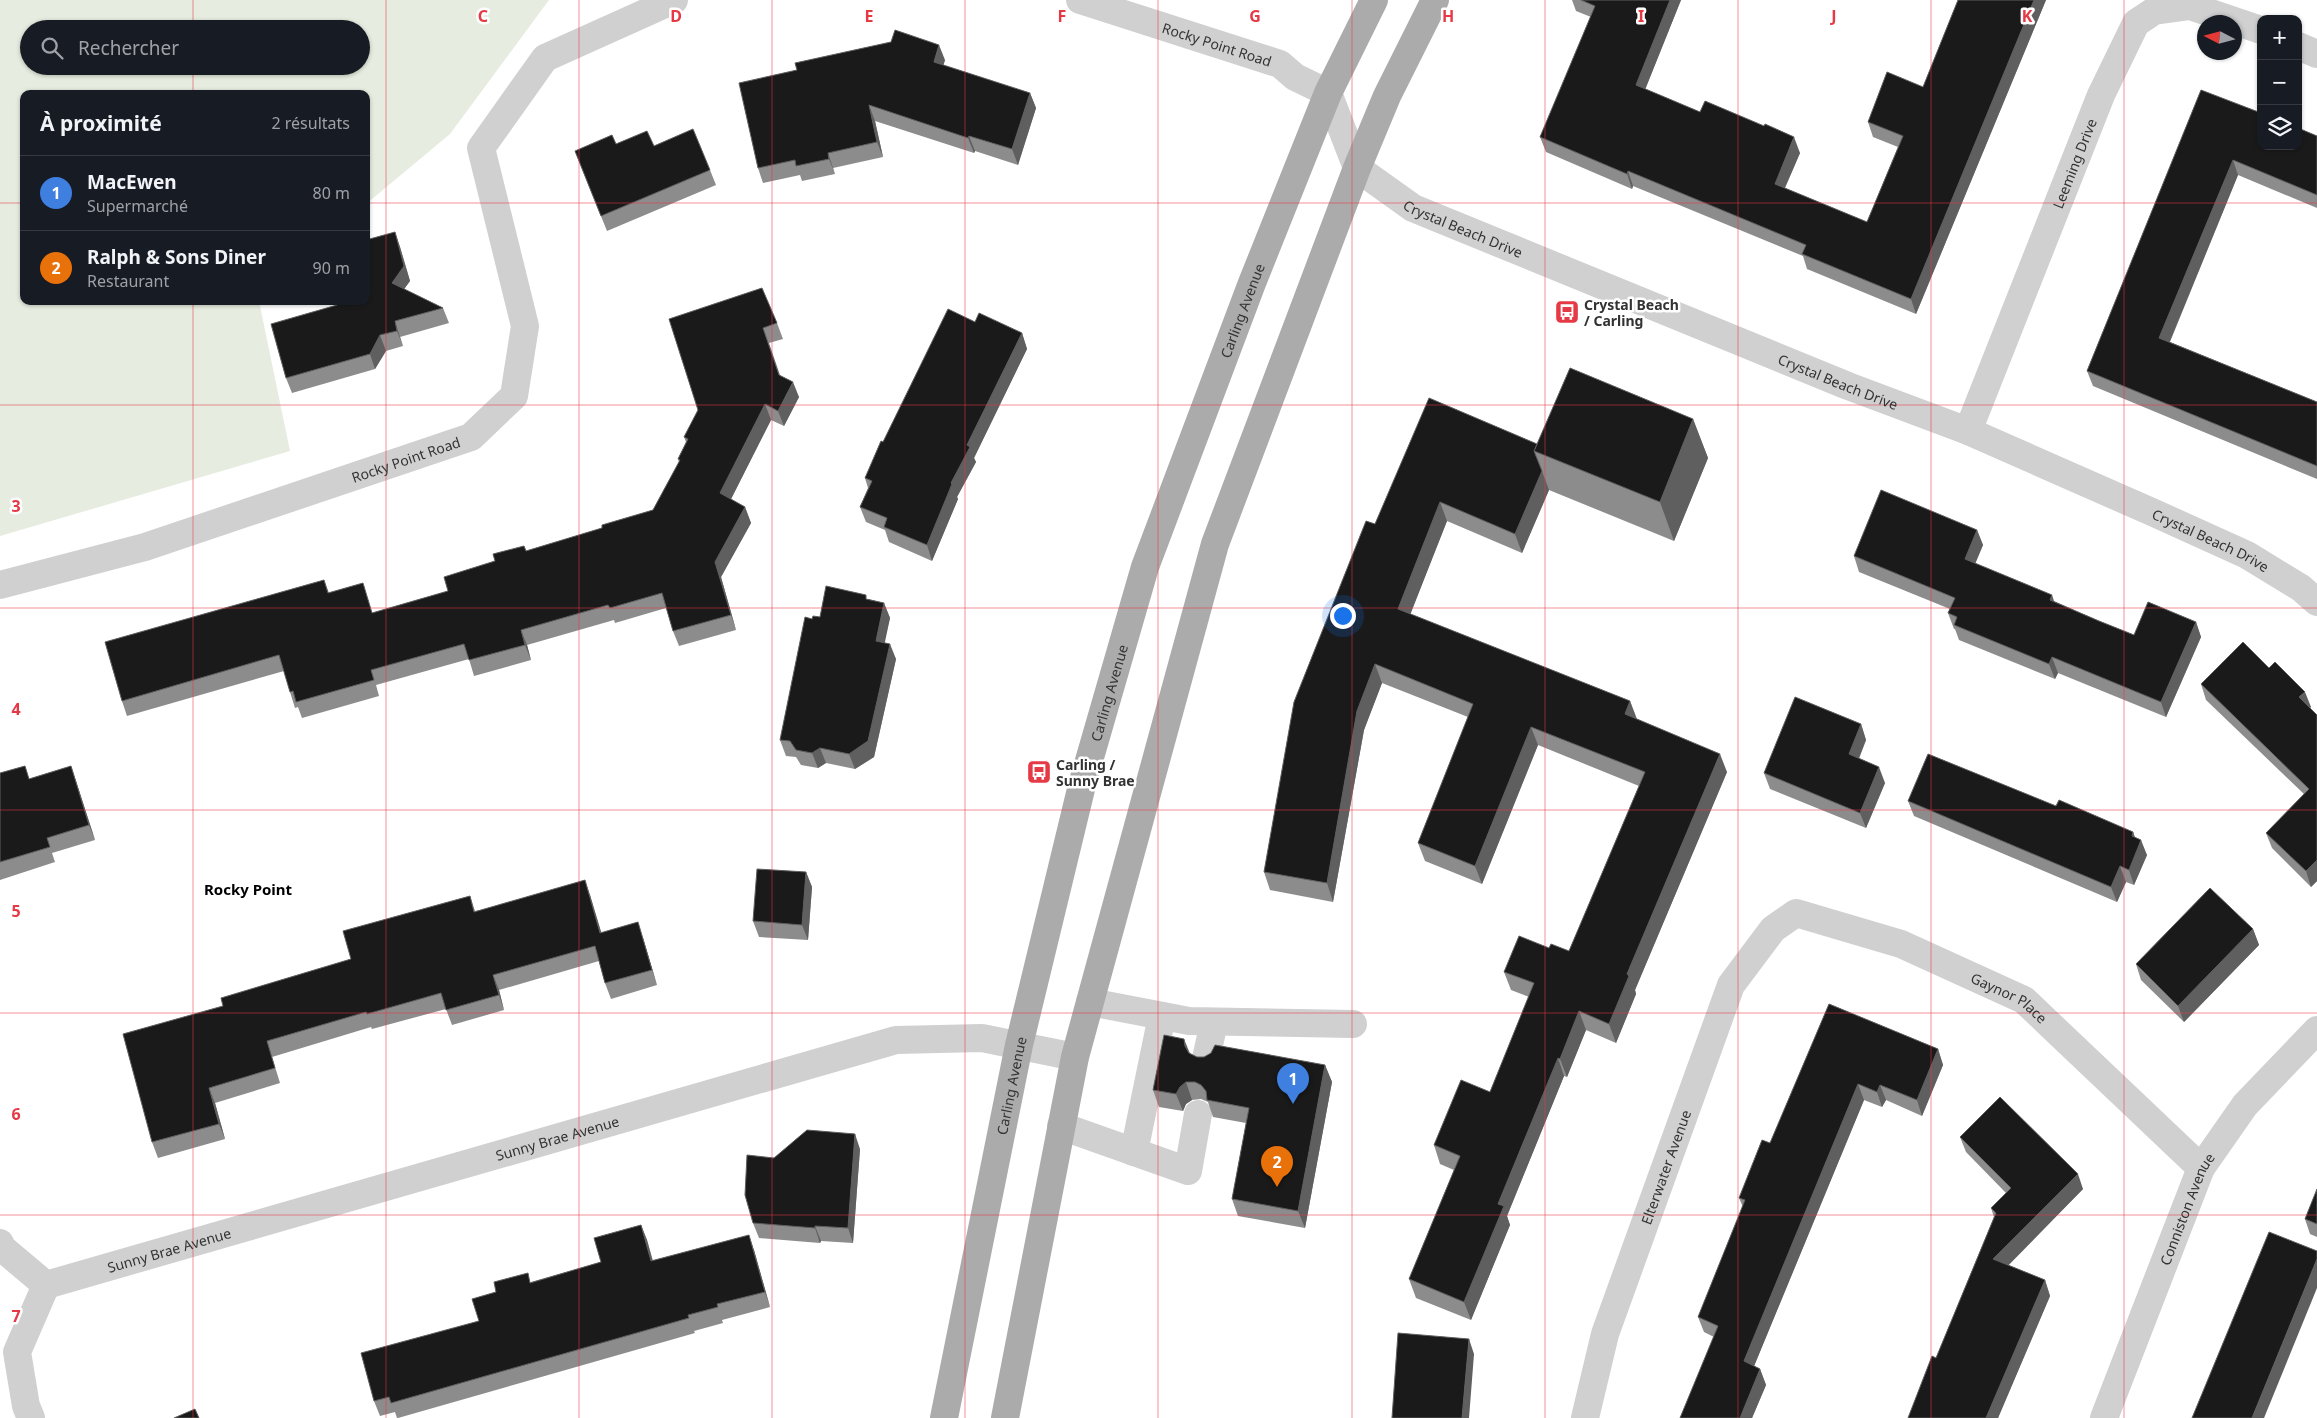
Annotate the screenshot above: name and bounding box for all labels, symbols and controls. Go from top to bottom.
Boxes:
text: C [478,5,488,27]
text: D [670,5,682,27]
text: E [865,5,874,27]
text: F [1058,5,1066,27]
text: G [1249,5,1261,27]
text: H [1442,5,1454,27]
text: I [1638,5,1644,27]
text: J [1829,5,1837,27]
text: K [2022,5,2033,27]
north arrow [2197,15,2242,60]
map controls [2257,15,2302,150]
button: + [2257,15,2302,60]
street label: Rocky Point Road [1160,17,1274,70]
search box [20,20,370,75]
icon: search [38,34,66,62]
text: Rechercher [78,35,179,61]
button: − [2257,60,2302,105]
button: layers [2257,105,2302,150]
text: À proximité [40,109,162,137]
text: 2 résultats [272,112,350,134]
street label: Leeming Drive [2048,115,2100,211]
text: MacEwen [87,169,177,195]
text: 1 [51,182,61,204]
text: 80 m [313,182,350,204]
text: Supermarché [87,195,188,217]
street label: Crystal Beach Drive [1400,195,1526,261]
text: Ralph & Sons Diner [87,244,266,270]
text: 2 [51,257,61,279]
text: 90 m [313,257,350,279]
street label: Carling Avenue [1215,260,1268,361]
text: Restaurant [87,270,169,292]
place label: Crystal Beach / Carling [1584,295,1679,330]
bus stop icon: Crystal Beach / Carling [1554,299,1580,325]
street label: Crystal Beach Drive [1776,349,1901,414]
street label: Rocky Point Road [349,432,463,486]
text: 3 [11,495,21,517]
street label: Crystal Beach Drive [2149,504,2273,576]
your location [1330,603,1356,629]
street label: Carling Avenue [1086,642,1132,743]
text: 4 [11,698,21,720]
place label: Carling / Sunny Brae [1056,755,1135,790]
bus stop icon: Carling / Sunny Brae [1026,759,1052,785]
district label: Rocky Point [204,879,293,899]
text: 5 [11,900,21,922]
street label: Gaynor Place [1968,968,2052,1027]
street label: Carling Avenue [992,1034,1030,1136]
pin: 1 [1277,1063,1309,1104]
text: 6 [11,1103,21,1125]
street label: Elterwater Avenue [1636,1107,1695,1227]
street label: Sunny Brae Avenue [493,1111,621,1164]
pin: 2 [1261,1146,1293,1187]
street label: Conniston Avenue [2155,1149,2218,1268]
street label: Sunny Brae Avenue [105,1223,233,1276]
text: 7 [11,1305,21,1327]

